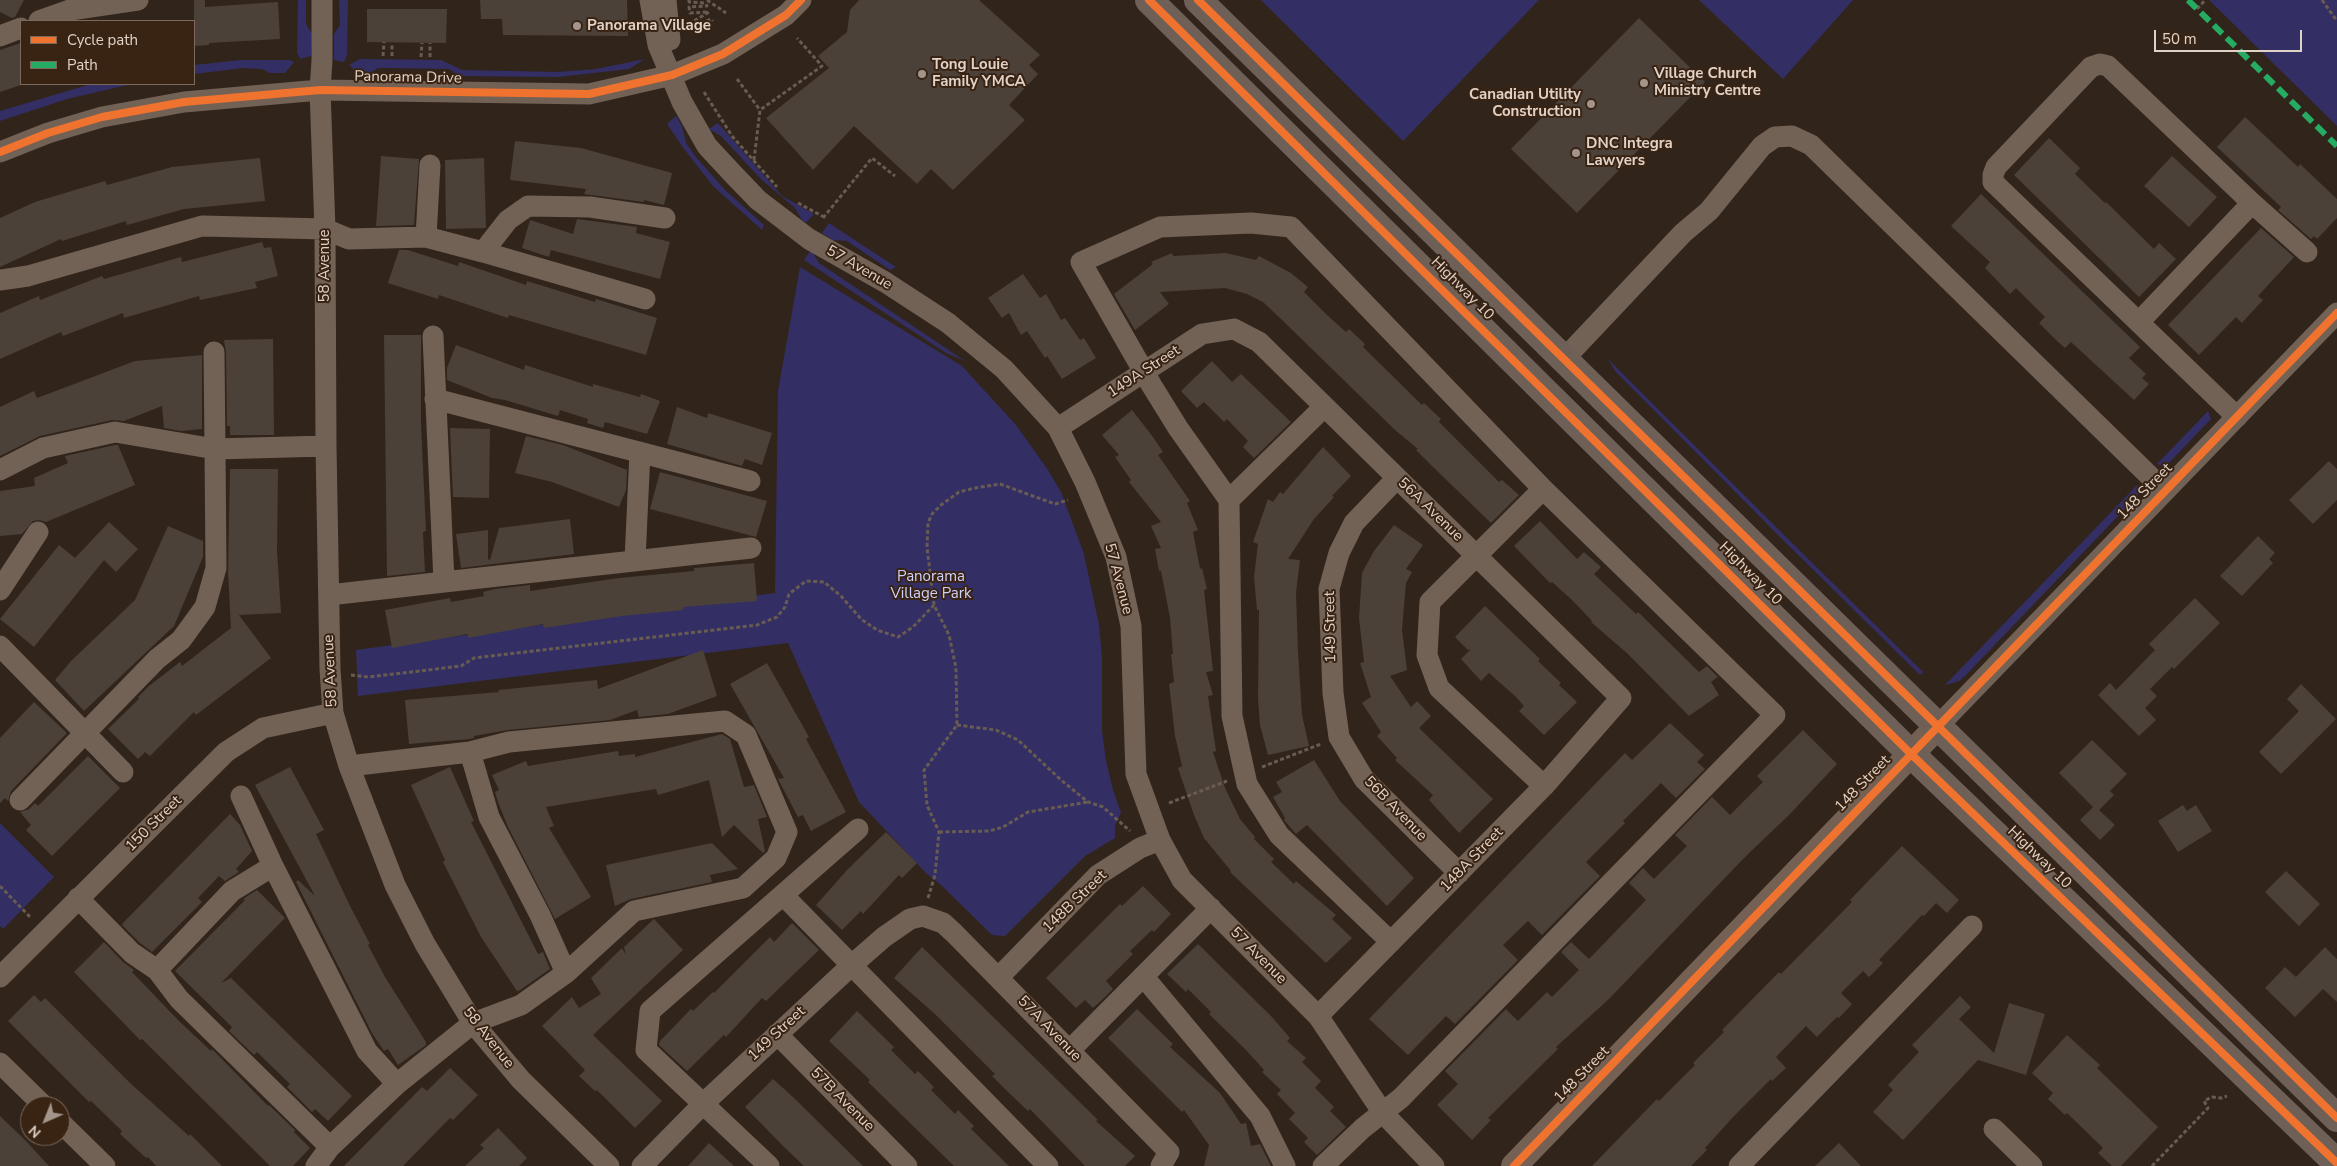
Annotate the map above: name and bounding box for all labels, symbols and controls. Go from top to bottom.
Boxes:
place label: Panorama Village [587,17,711,35]
legend [20,20,195,85]
marker: Panorama Village [571,20,583,32]
scale bar [2157,20,2304,52]
text: 50 m [2162,29,2197,49]
text: Cycle path [67,30,138,50]
text: Path [67,55,98,75]
place label: Tong Louie Family YMCA [932,56,1026,91]
place label: Village Church Ministry Centre [1654,65,1761,100]
street label: Panorama Drive [354,68,462,88]
marker: Tong Louie Family YMCA [916,68,928,80]
marker: Village Church Ministry Centre [1638,77,1650,89]
place label: Canadian Utility Construction [1469,86,1581,121]
marker: Canadian Utility Construction [1585,98,1597,110]
place label: DNC Integra Lawyers [1586,135,1673,170]
marker: DNC Integra Lawyers [1570,147,1582,159]
street label: 58 Avenue [316,230,334,302]
street label: 57 Avenue [823,242,895,294]
street label: Highway 10 [1427,254,1497,324]
street label: 149A Street [1104,342,1184,402]
street label: 148 Street [2114,460,2176,524]
street label: 56A Avenue [1394,474,1466,546]
street label: Highway 10 [1715,539,1785,609]
street label: 57 Avenue [1100,541,1136,617]
park label: Panorama Village Park [890,568,972,603]
street label: 149 Street [1321,591,1341,663]
street label: 58 Avenue [320,634,342,708]
street label: 148 Street [1832,752,1894,816]
street label: 56B Avenue [1360,773,1430,845]
street label: 150 Street [122,792,186,856]
street label: Highway 10 [2003,823,2075,893]
street label: 148A Street [1437,824,1507,896]
street label: 148B Street [1039,867,1111,937]
street label: 57 Avenue [1226,924,1290,988]
street label: 57A Avenue [1013,993,1085,1065]
street label: 149 Street [745,1003,809,1065]
street label: 58 Avenue [458,1004,518,1072]
street label: 148 Street [1551,1043,1613,1107]
street label: 57B Avenue [806,1064,878,1136]
north arrow [20,1096,70,1146]
text: N [25,1121,45,1142]

